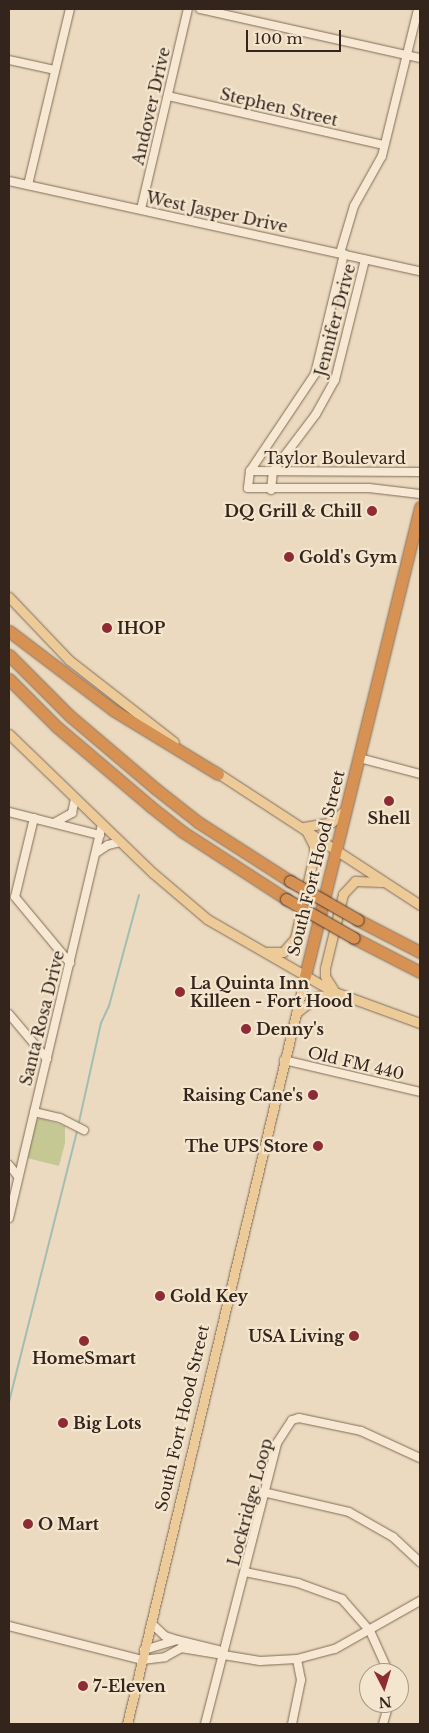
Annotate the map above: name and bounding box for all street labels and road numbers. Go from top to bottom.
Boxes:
street label: Andover Drive [128,45,174,167]
street label: Stephen Street [218,84,340,130]
street label: West Jasper Drive [144,188,290,236]
street label: Jennifer Drive [311,261,359,379]
street label: Taylor Boulevard [264,448,406,468]
street label: South Fort Hood Street [284,768,348,958]
street label: Santa Rosa Drive [16,948,68,1088]
street label: Old FM 440 [306,1043,406,1083]
street label: South Fort Hood Street [151,1323,213,1513]
street label: Lockridge Loop [224,1436,276,1568]

